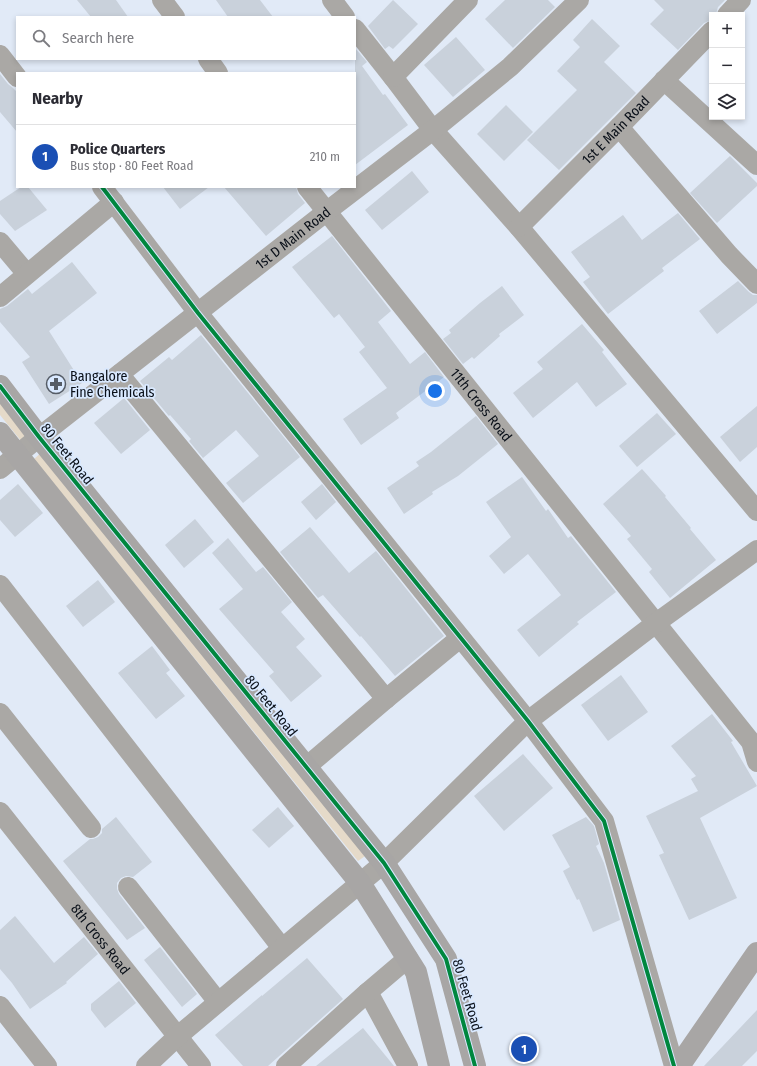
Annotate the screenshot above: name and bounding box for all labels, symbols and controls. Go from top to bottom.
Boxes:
map controls [709,12,745,120]
button: + [709,12,745,48]
search box [16,16,356,60]
icon: search [30,27,52,49]
text: Search here [62,29,134,47]
button: − [709,48,745,84]
button: layers [709,84,745,120]
text: Nearby [32,88,83,109]
street label: 1st E Main Road [578,92,653,168]
text: Police Quarters [70,140,165,158]
text: 1 [42,149,48,164]
text: 210 m [310,149,340,164]
text: Bus stop · 80 Feet Road [70,158,193,173]
street label: 1st D Main Road [252,203,334,273]
street label: 11th Cross Road [447,365,516,445]
place label: Bangalore Fine Chemicals [70,368,155,401]
pharmacy icon: Bangalore Fine Chemicals [45,373,67,395]
your location [425,381,445,401]
street label: 80 Feet Road [37,420,97,488]
street label: 80 Feet Road [241,672,301,740]
street label: 8th Cross Road [67,900,134,978]
street label: 80 Feet Road [449,957,485,1033]
pin: 1 [511,1034,537,1064]

